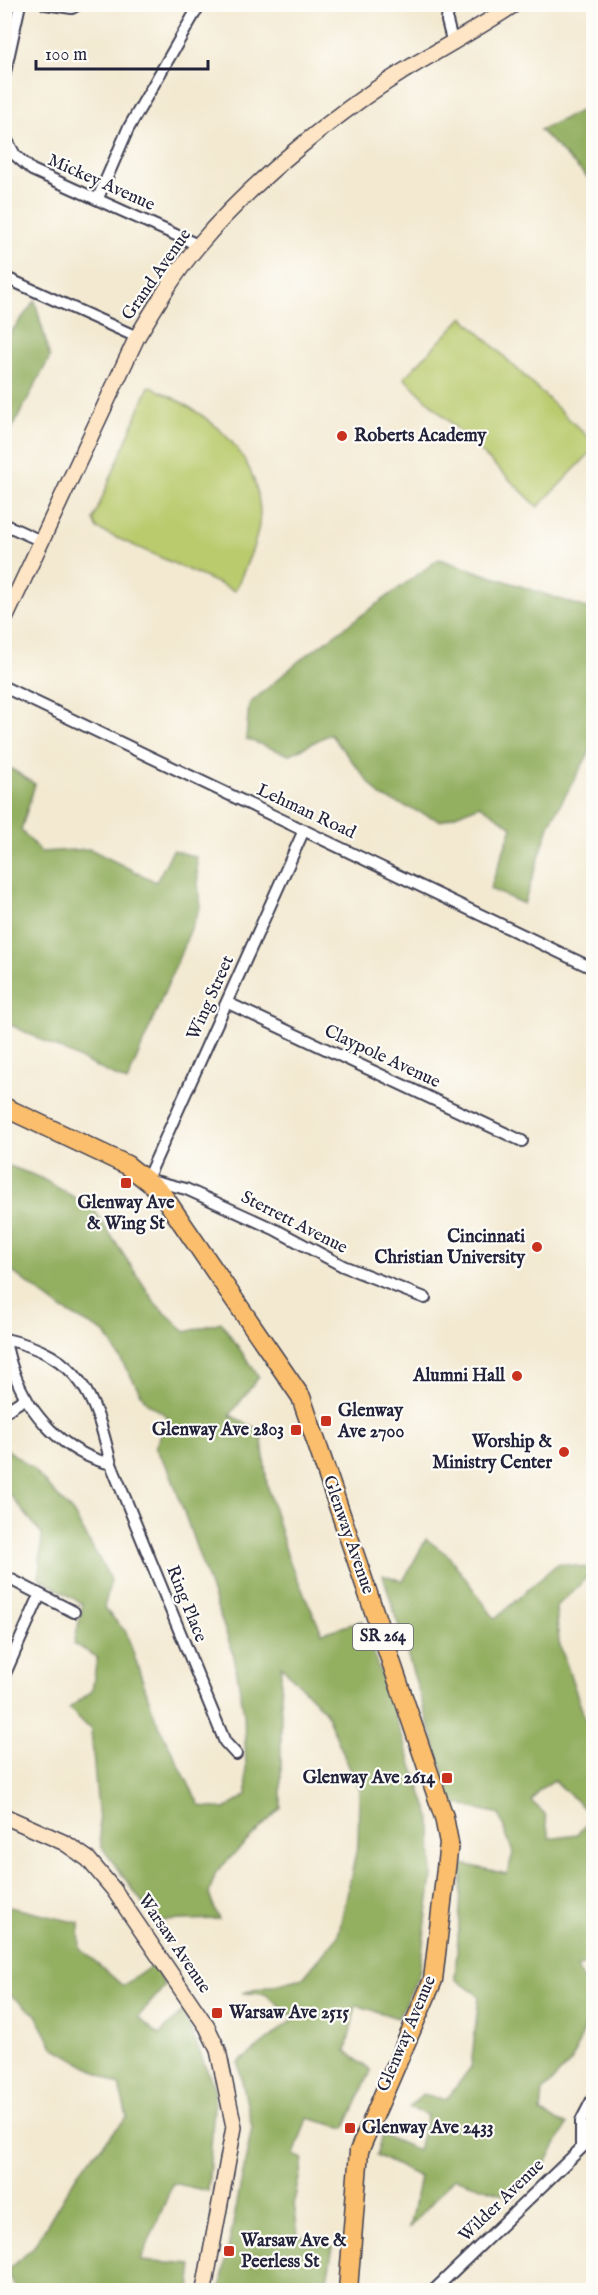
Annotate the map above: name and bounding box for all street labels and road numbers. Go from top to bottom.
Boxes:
street label: Mickey Avenue [44,149,158,217]
street label: Grand Avenue [117,225,197,325]
street label: Lehman Road [253,779,360,845]
street label: Wing Street [182,952,240,1044]
street label: Claypole Avenue [320,1020,444,1094]
street label: Sterrett Avenue [237,1186,351,1260]
street label: Glenway Avenue [317,1473,379,1597]
street label: Ring Place [160,1562,212,1646]
road number: SR 264 [353,1624,413,1650]
street label: Warsaw Avenue [132,1890,216,1998]
street label: Glenway Avenue [372,1972,442,2096]
street label: Wilder Avenue [454,2154,550,2248]

